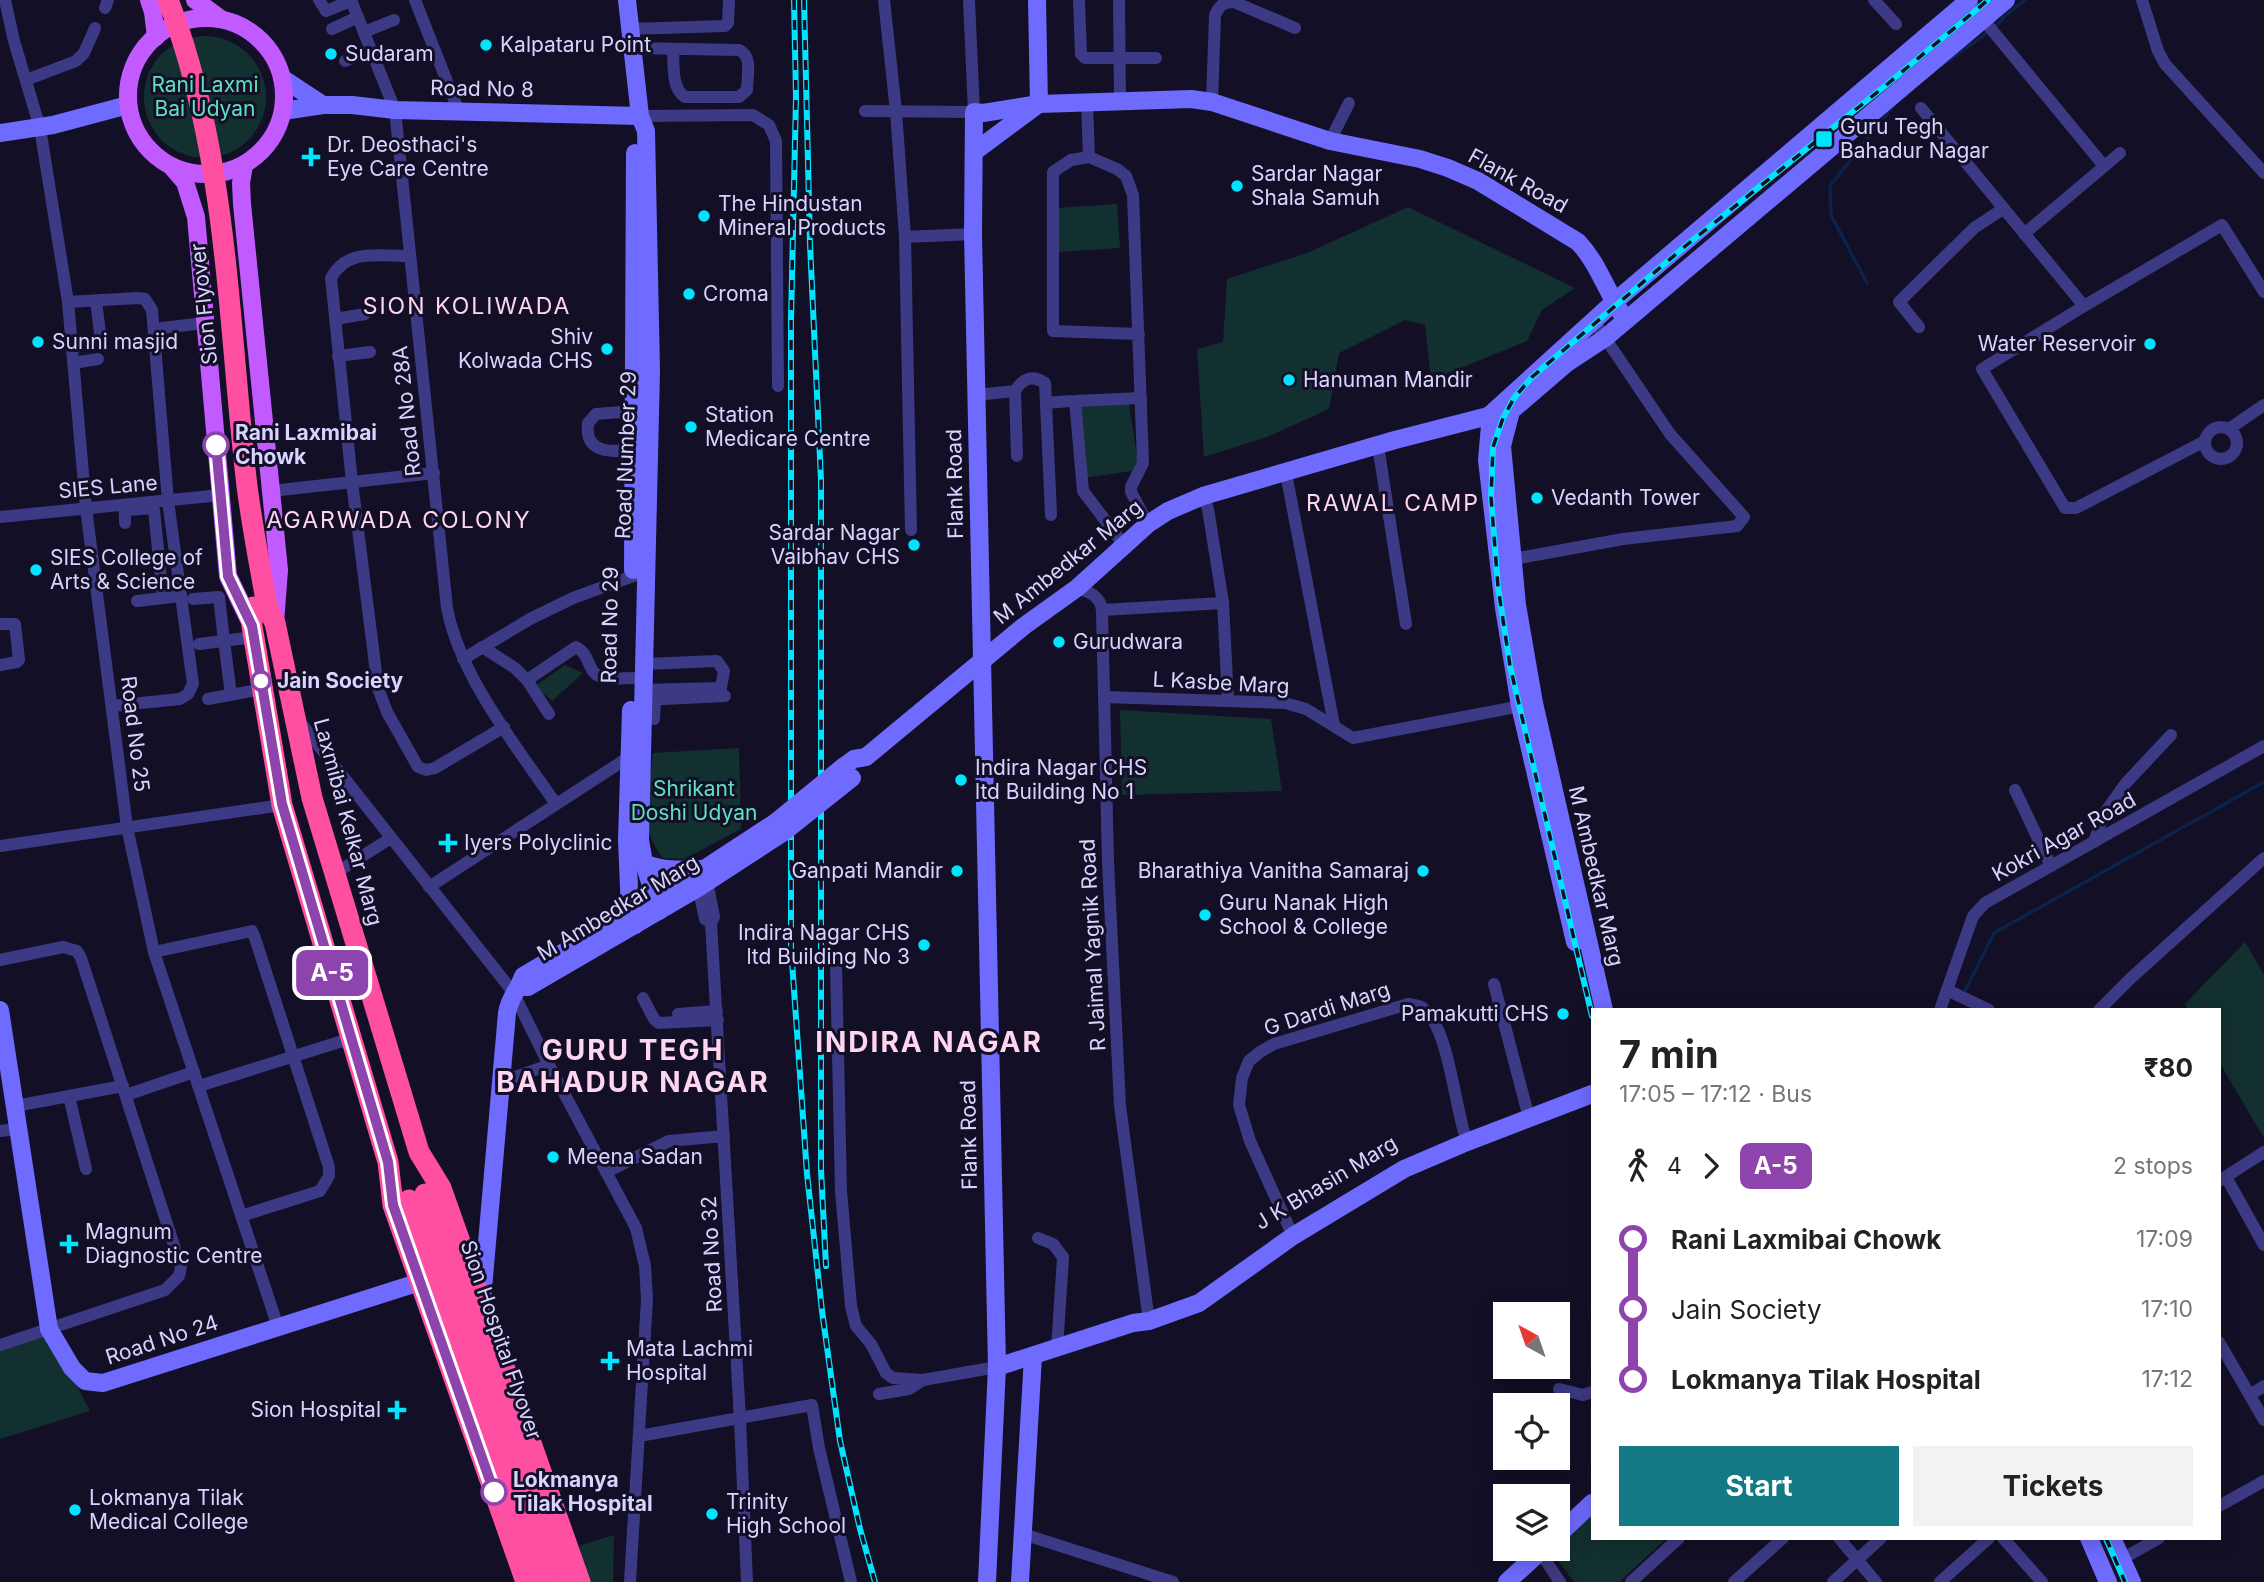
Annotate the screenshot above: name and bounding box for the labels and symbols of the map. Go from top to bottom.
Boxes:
place label: Kalpataru Point [500,32,651,57]
marker: Kalpataru Point [478,37,494,53]
place label: Sudaram [345,41,434,66]
marker: Sudaram [323,46,339,62]
park label: Rani Laxmi Bai Udyan [151,72,259,121]
street label: Road No 8 [430,75,534,102]
place label: Guru Tegh Bahadur Nagar [1840,114,1989,163]
marker: Guru Tegh Bahadur Nagar [1814,129,1834,149]
place label: Dr. Deosthaci's Eye Care Centre [327,132,489,181]
street label: Flank Road [1464,143,1572,218]
marker: Dr. Deosthaci's Eye Care Centre [301,147,321,167]
place label: Sardar Nagar Shala Samuh [1251,161,1383,210]
marker: Sardar Nagar Shala Samuh [1229,178,1245,194]
place label: The Hindustan Mineral Products [718,191,886,240]
marker: The Hindustan Mineral Products [696,208,712,224]
street label: Sion Flyover [185,242,222,366]
place label: Croma [703,281,769,306]
marker: Croma [681,286,697,302]
district label: SION KOLIWADA [363,292,571,320]
place label: Shiv Kolwada CHS [458,324,593,373]
place label: Sunni masjid [52,329,178,354]
place label: Water Reservoir [1978,331,2136,356]
marker: Sunni masjid [30,334,46,350]
marker: Water Reservoir [2142,336,2158,352]
marker: Shiv Kolwada CHS [599,341,615,357]
street label: Road No 28A [387,345,426,478]
place label: Hanuman Mandir [1303,367,1473,392]
street label: Road Number 29 [610,371,641,539]
marker: Hanuman Mandir [1281,372,1297,388]
place label: Station Medicare Centre [705,402,871,451]
marker: Station Medicare Centre [683,419,699,435]
place label: Rani Laxmibai Chowk [235,420,377,469]
street label: Flank Road [941,429,968,539]
marker: Rani Laxmibai Chowk [203,432,229,458]
street label: SIES Lane [57,470,159,503]
place label: Vedanth Tower [1551,485,1700,510]
district label: RAWAL CAMP [1306,489,1480,517]
marker: Vedanth Tower [1529,490,1545,506]
street label: M Ambedkar Marg [988,494,1147,629]
district label: AGARWADA COLONY [266,506,532,534]
place label: Sardar Nagar Vaibhav CHS [769,520,900,569]
marker: Sardar Nagar Vaibhav CHS [906,537,922,553]
place label: SIES College of Arts & Science [50,545,203,594]
marker: SIES College of Arts & Science [28,562,44,578]
street label: Road No 29 [596,566,623,684]
place label: Gurudwara [1073,629,1183,654]
marker: Gurudwara [1051,634,1067,650]
street label: L Kasbe Marg [1152,666,1290,699]
place label: Jain Society [277,668,404,693]
marker: Jain Society [251,671,271,691]
street label: Road No 25 [116,675,155,793]
street label: Laxmibai Kelkar Marg [309,716,388,928]
place label: Indira Nagar CHS ltd Building No 1 [975,755,1147,804]
marker: Indira Nagar CHS ltd Building No 1 [953,772,969,788]
park label: Shrikant Doshi Udyan [631,776,757,825]
street label: M Ambedkar Marg [1564,783,1629,968]
street label: Kokri Agar Road [1988,787,2140,886]
place label: Iyers Polyclinic [464,830,612,855]
marker: Iyers Polyclinic [438,833,458,853]
street label: R Jaimal Yagnik Road [1074,838,1111,1052]
street label: M Ambedkar Marg [532,849,703,966]
place label: Ganpati Mandir [791,858,943,883]
place label: Bharathiya Vanitha Samaraj [1138,858,1409,883]
marker: Ganpati Mandir [949,863,965,879]
marker: Bharathiya Vanitha Samaraj [1415,863,1431,879]
place label: Guru Nanak High School & College [1219,890,1389,939]
marker: Guru Nanak High School & College [1197,907,1213,923]
place label: Indira Nagar CHS ltd Building No 3 [738,920,910,969]
marker: Indira Nagar CHS ltd Building No 3 [916,937,932,953]
line badge: A-5 [292,950,372,996]
street label: G Dardi Marg [1261,976,1393,1041]
place label: Pamakutti CHS [1401,1001,1549,1026]
marker: Pamakutti CHS [1555,1006,1571,1022]
district label: INDIRA NAGAR [815,1025,1043,1059]
district label: GURU TEGH BAHADUR NAGAR [496,1033,770,1099]
street label: Flank Road [955,1080,982,1190]
street label: J K Bhasin Marg [1250,1130,1401,1235]
place label: Meena Sadan [567,1144,703,1169]
marker: Meena Sadan [545,1149,561,1165]
street label: Road No 32 [696,1195,727,1313]
place label: Magnum Diagnostic Centre [85,1219,263,1268]
marker: Magnum Diagnostic Centre [59,1234,79,1254]
street label: Sion Hospital Flyover [456,1237,547,1443]
north arrow [1493,1302,1570,1379]
street label: Road No 24 [102,1310,221,1369]
place label: Mata Lachmi Hospital [626,1336,753,1385]
marker: Mata Lachmi Hospital [600,1351,620,1371]
place label: Sion Hospital [250,1397,381,1422]
marker: Sion Hospital [387,1400,407,1420]
place label: Lokmanya Tilak Hospital [513,1467,653,1516]
marker: Lokmanya Tilak Hospital [481,1479,507,1505]
place label: Lokmanya Tilak Medical College [89,1485,249,1534]
place label: Trinity High School [726,1489,846,1538]
marker: Lokmanya Tilak Medical College [67,1502,83,1518]
marker: Trinity High School [704,1506,720,1522]

